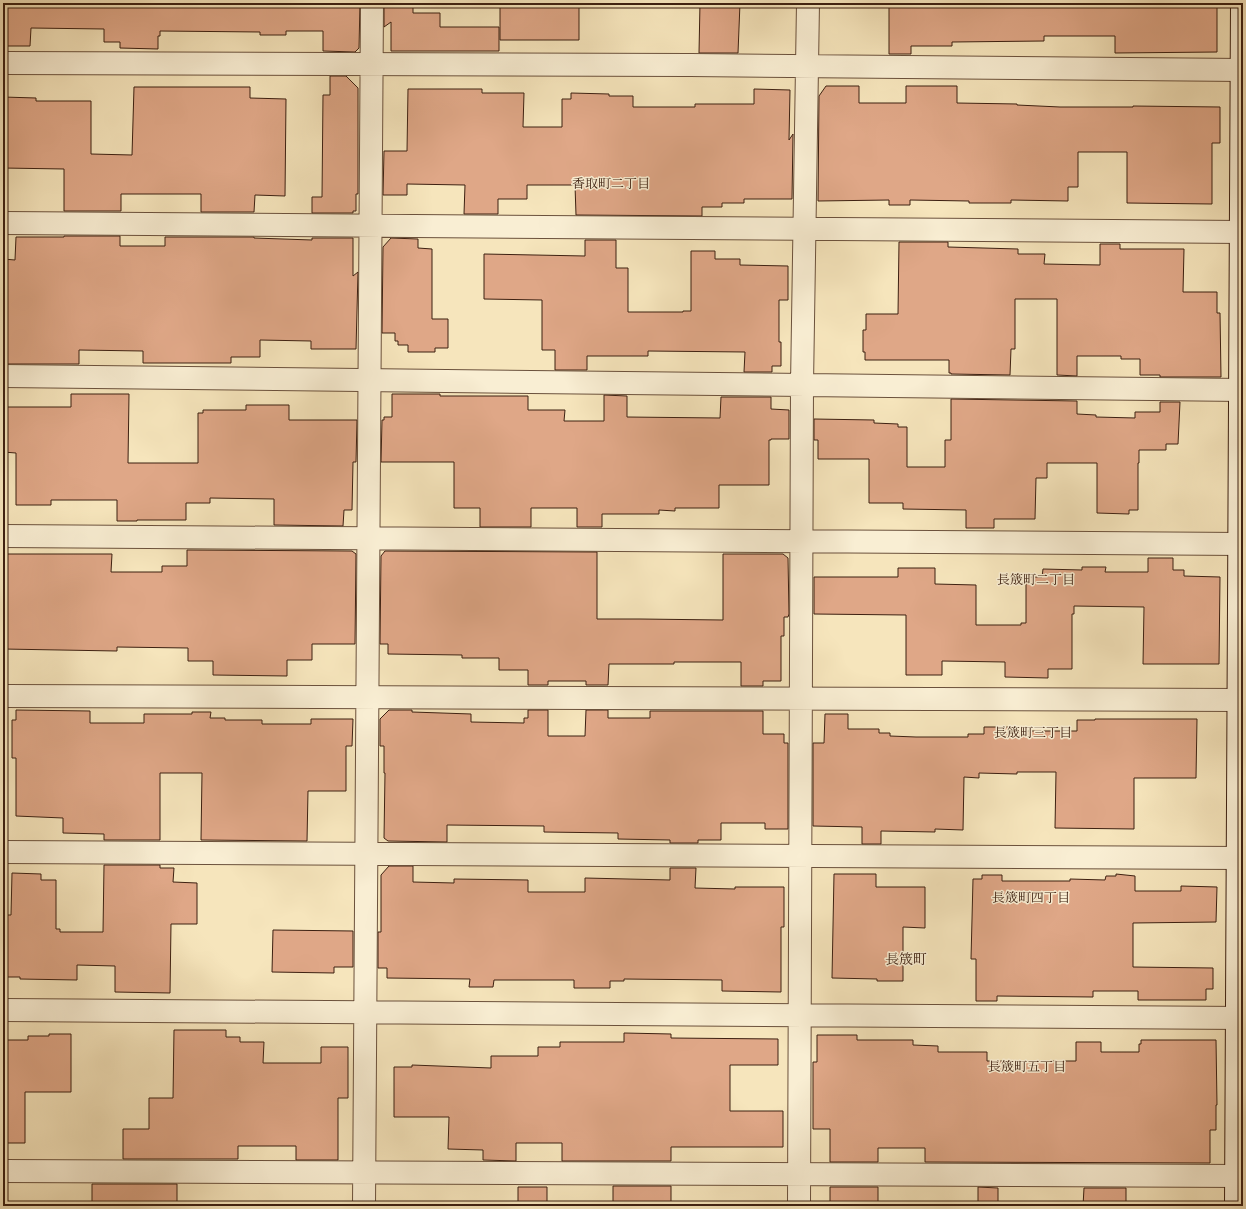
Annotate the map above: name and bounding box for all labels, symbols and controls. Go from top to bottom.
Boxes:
district label: 香取町二丁目 [572,176,650,192]
district label: 長筬町二丁目 [997,572,1075,588]
district label: 長筬町三丁目 [994,725,1072,741]
district label: 長筬町四丁目 [992,890,1070,906]
district label: 長筬町 [885,951,927,968]
district label: 長筬町五丁目 [988,1059,1066,1075]

